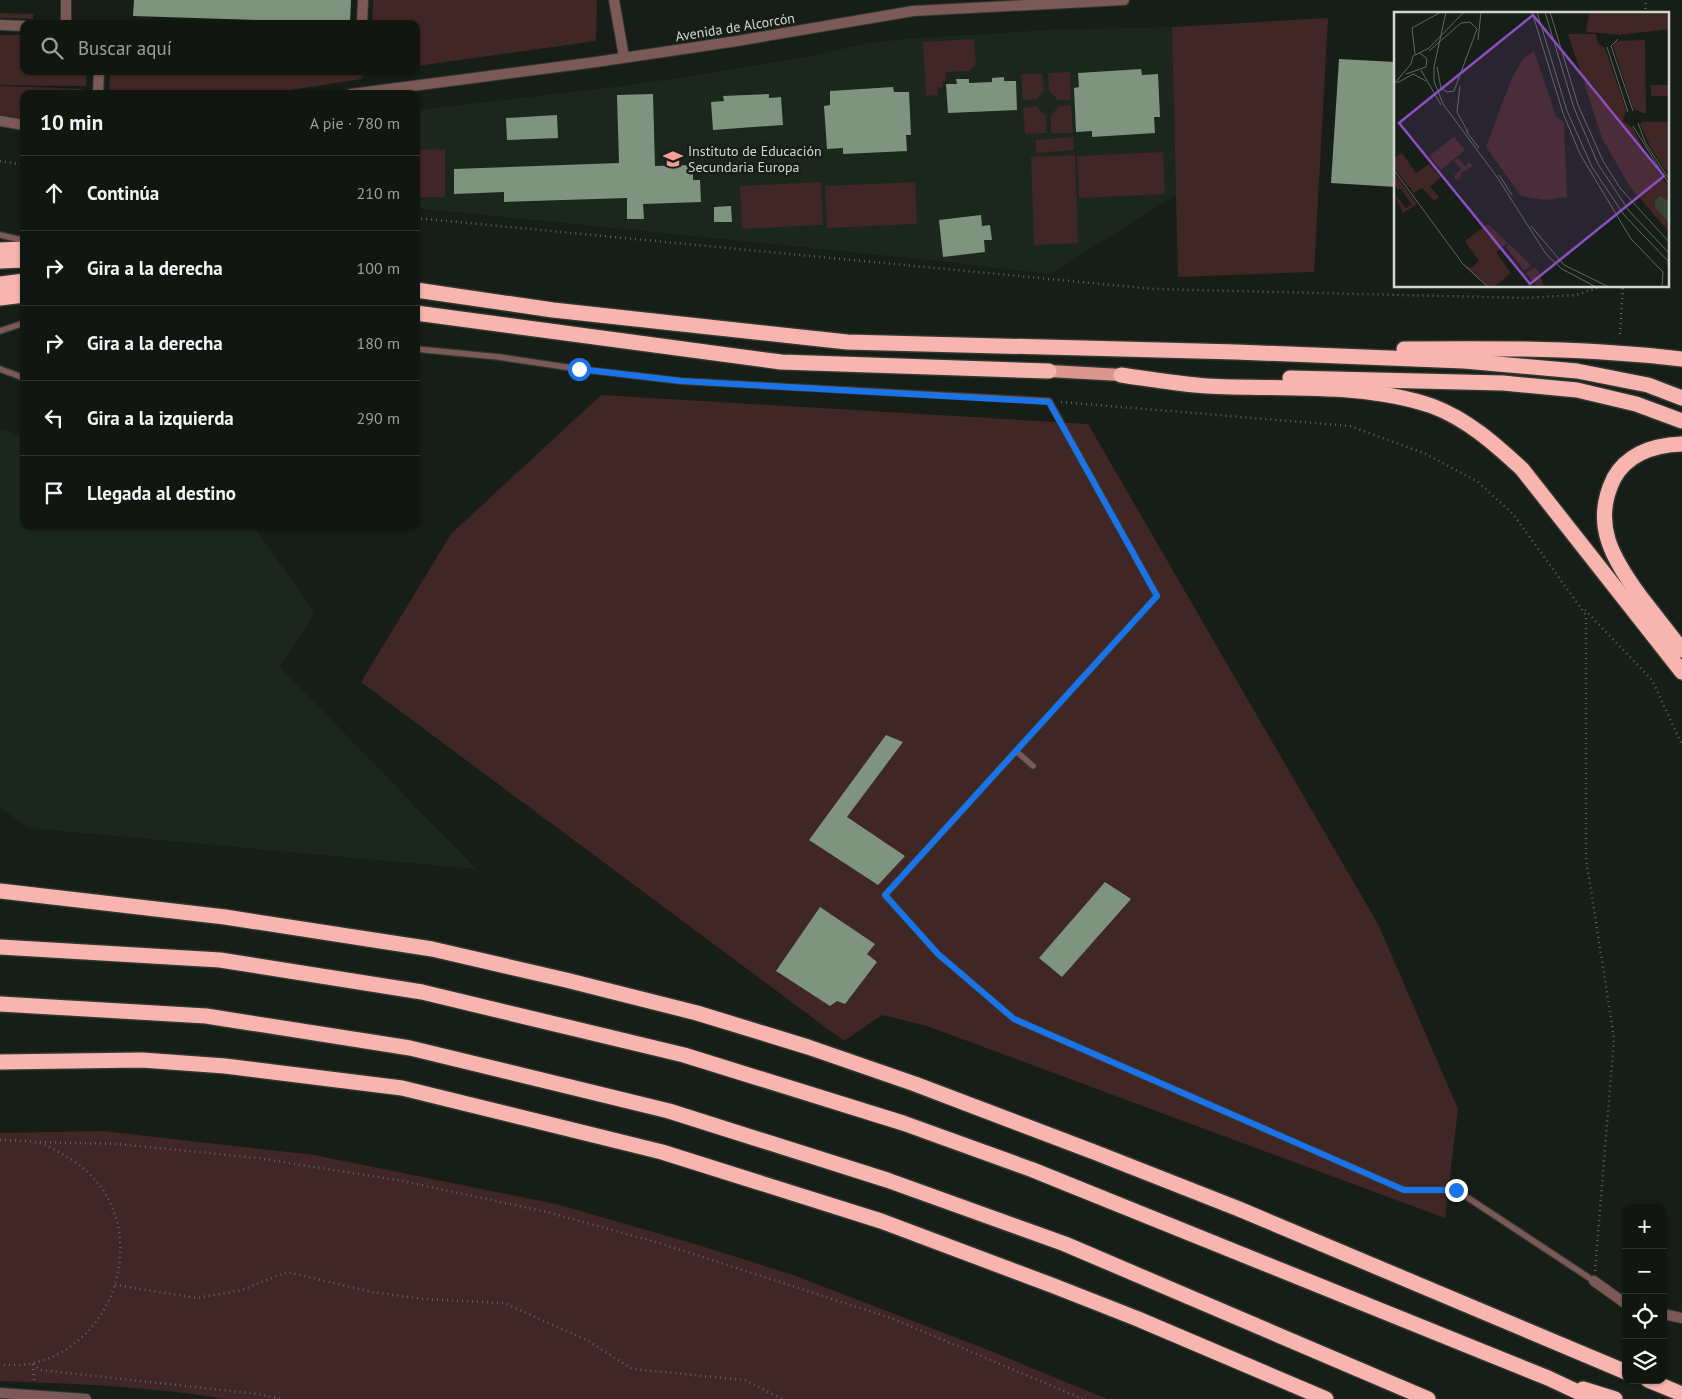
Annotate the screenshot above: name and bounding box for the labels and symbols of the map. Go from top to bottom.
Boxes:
street label: Avenida de Alcorcón [674,9,796,45]
inset map [1394,12,1670,288]
place label: Instituto de Educación Secundaria Europa [688,142,822,176]
school or university icon: Instituto de Educación Secundaria Europa [662,148,684,170]
route start [568,358,591,381]
route end [1445,1179,1468,1202]

